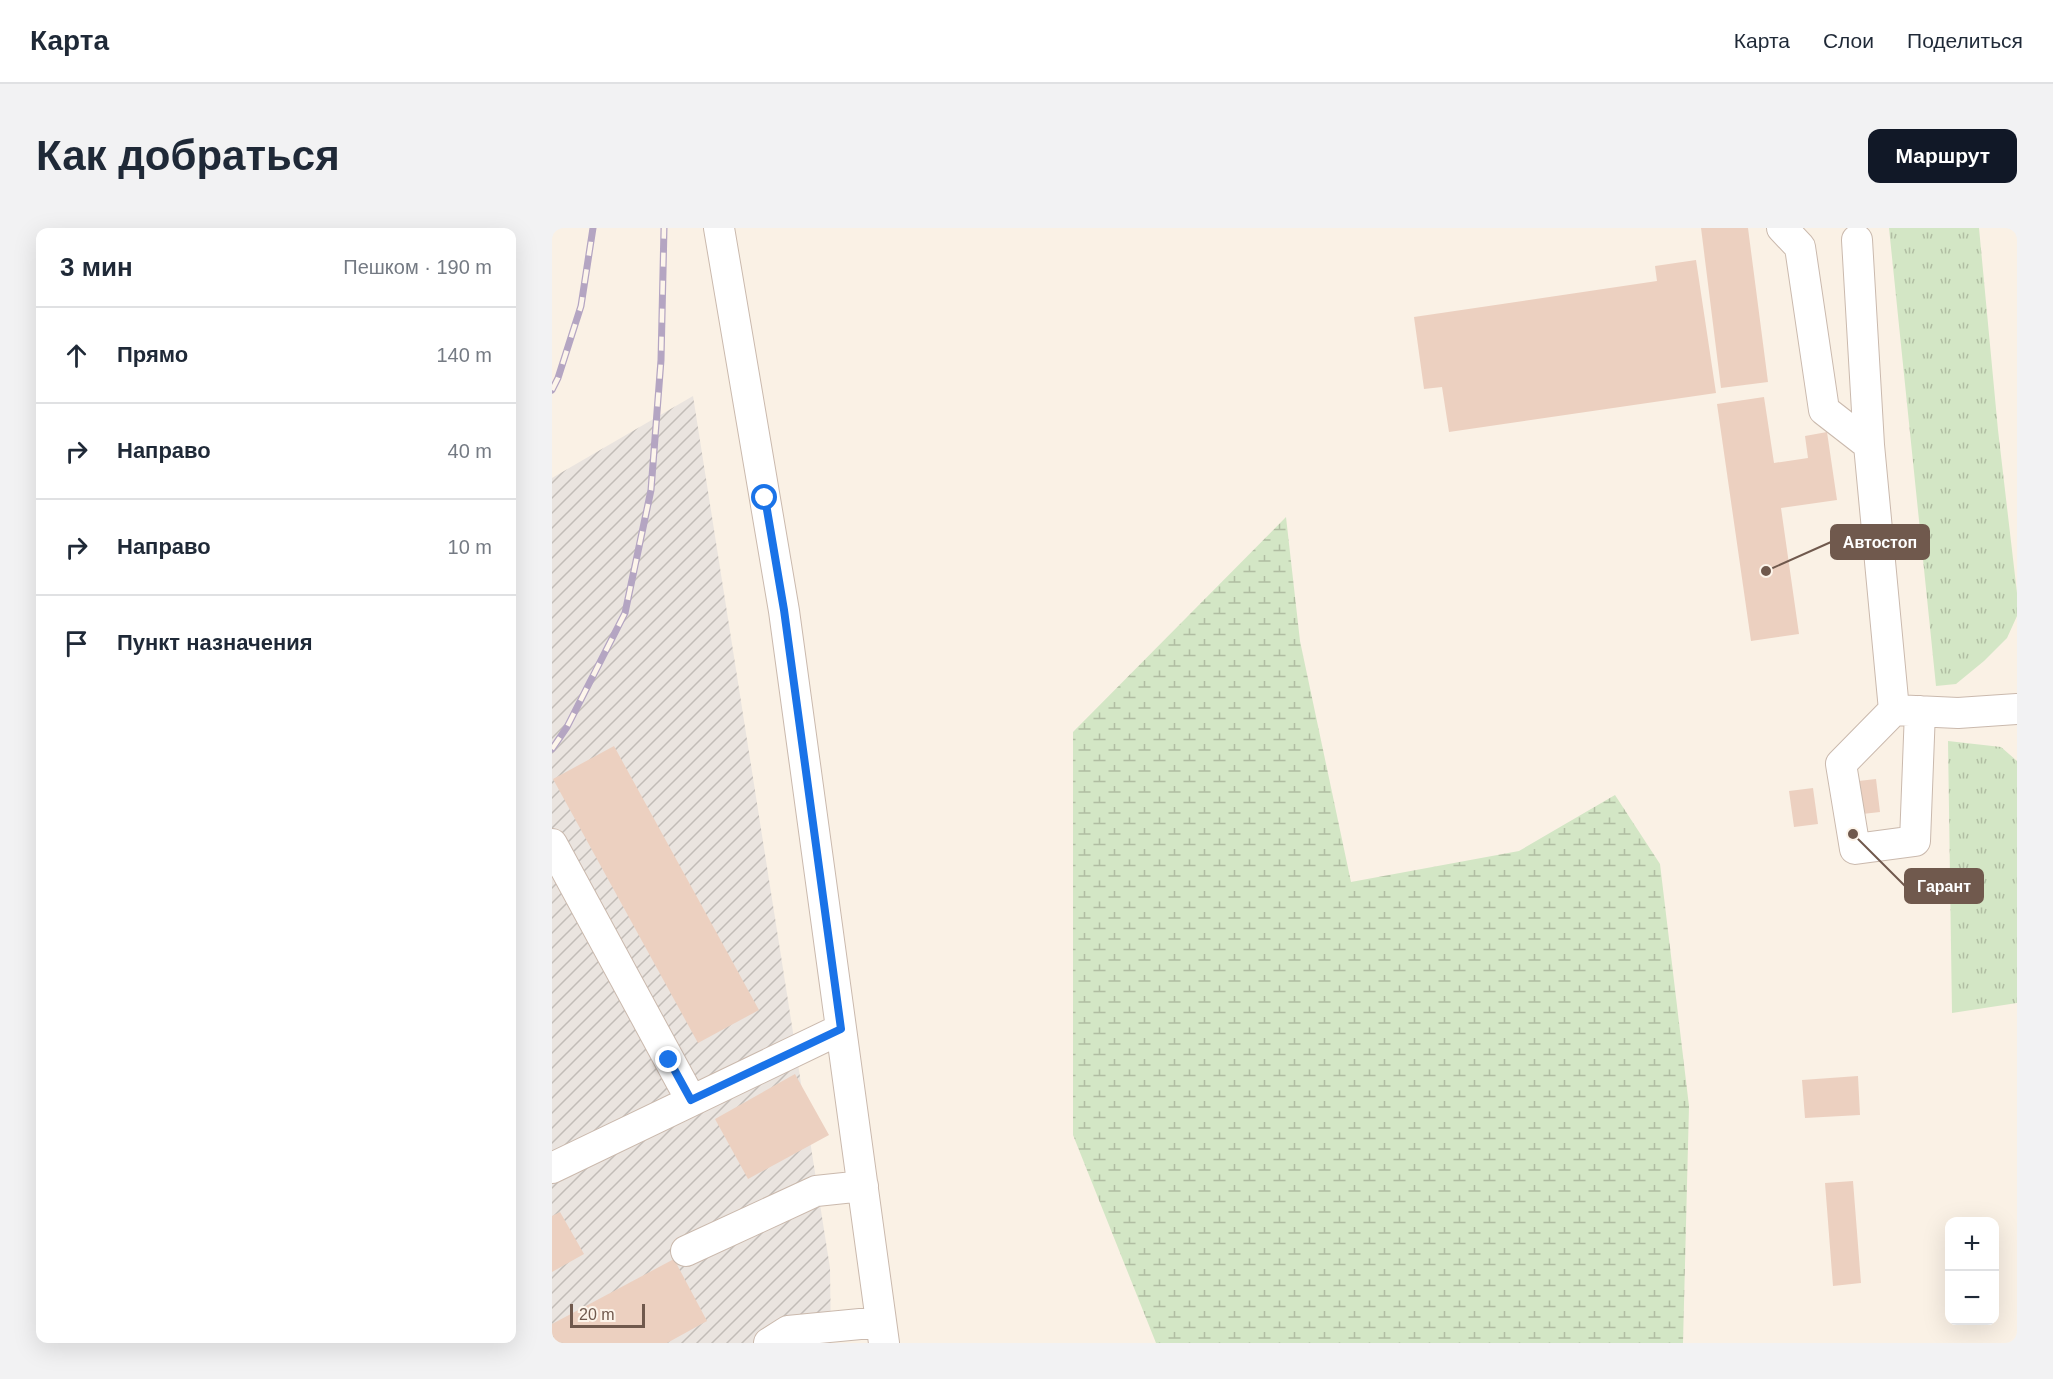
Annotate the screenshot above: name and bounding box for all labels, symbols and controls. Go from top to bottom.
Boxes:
text: Карта [30,25,109,56]
text: Карта [1734,29,1790,52]
text: Слои [1823,29,1874,52]
text: Поделиться [1907,29,2023,52]
button: Маршрут [1868,129,2017,183]
text: Как добраться [36,132,340,179]
text: 3 мин [60,252,133,282]
text: Пешком · 190 m [343,256,492,278]
icon: ahead [60,339,93,372]
text: Прямо [117,342,188,367]
text: 140 m [436,344,492,366]
icon: right [60,435,93,468]
text: Направо [117,438,211,463]
text: 40 m [448,440,492,462]
route start [751,484,777,510]
callout: Автостоп [1831,525,1929,559]
icon: right [60,531,93,564]
text: Направо [117,534,211,559]
text: Автостоп [1843,534,1917,551]
text: 10 m [448,536,492,558]
icon: arrive [60,627,93,660]
text: Пункт назначения [117,630,313,655]
callout: Гарант [1905,869,1983,903]
text: Гарант [1917,878,1971,895]
route end [655,1046,681,1072]
map controls [1945,1217,1999,1325]
button: + [1945,1217,1999,1271]
button: − [1945,1271,1999,1325]
scale bar [570,1301,645,1328]
text: 20 m [579,1306,615,1323]

